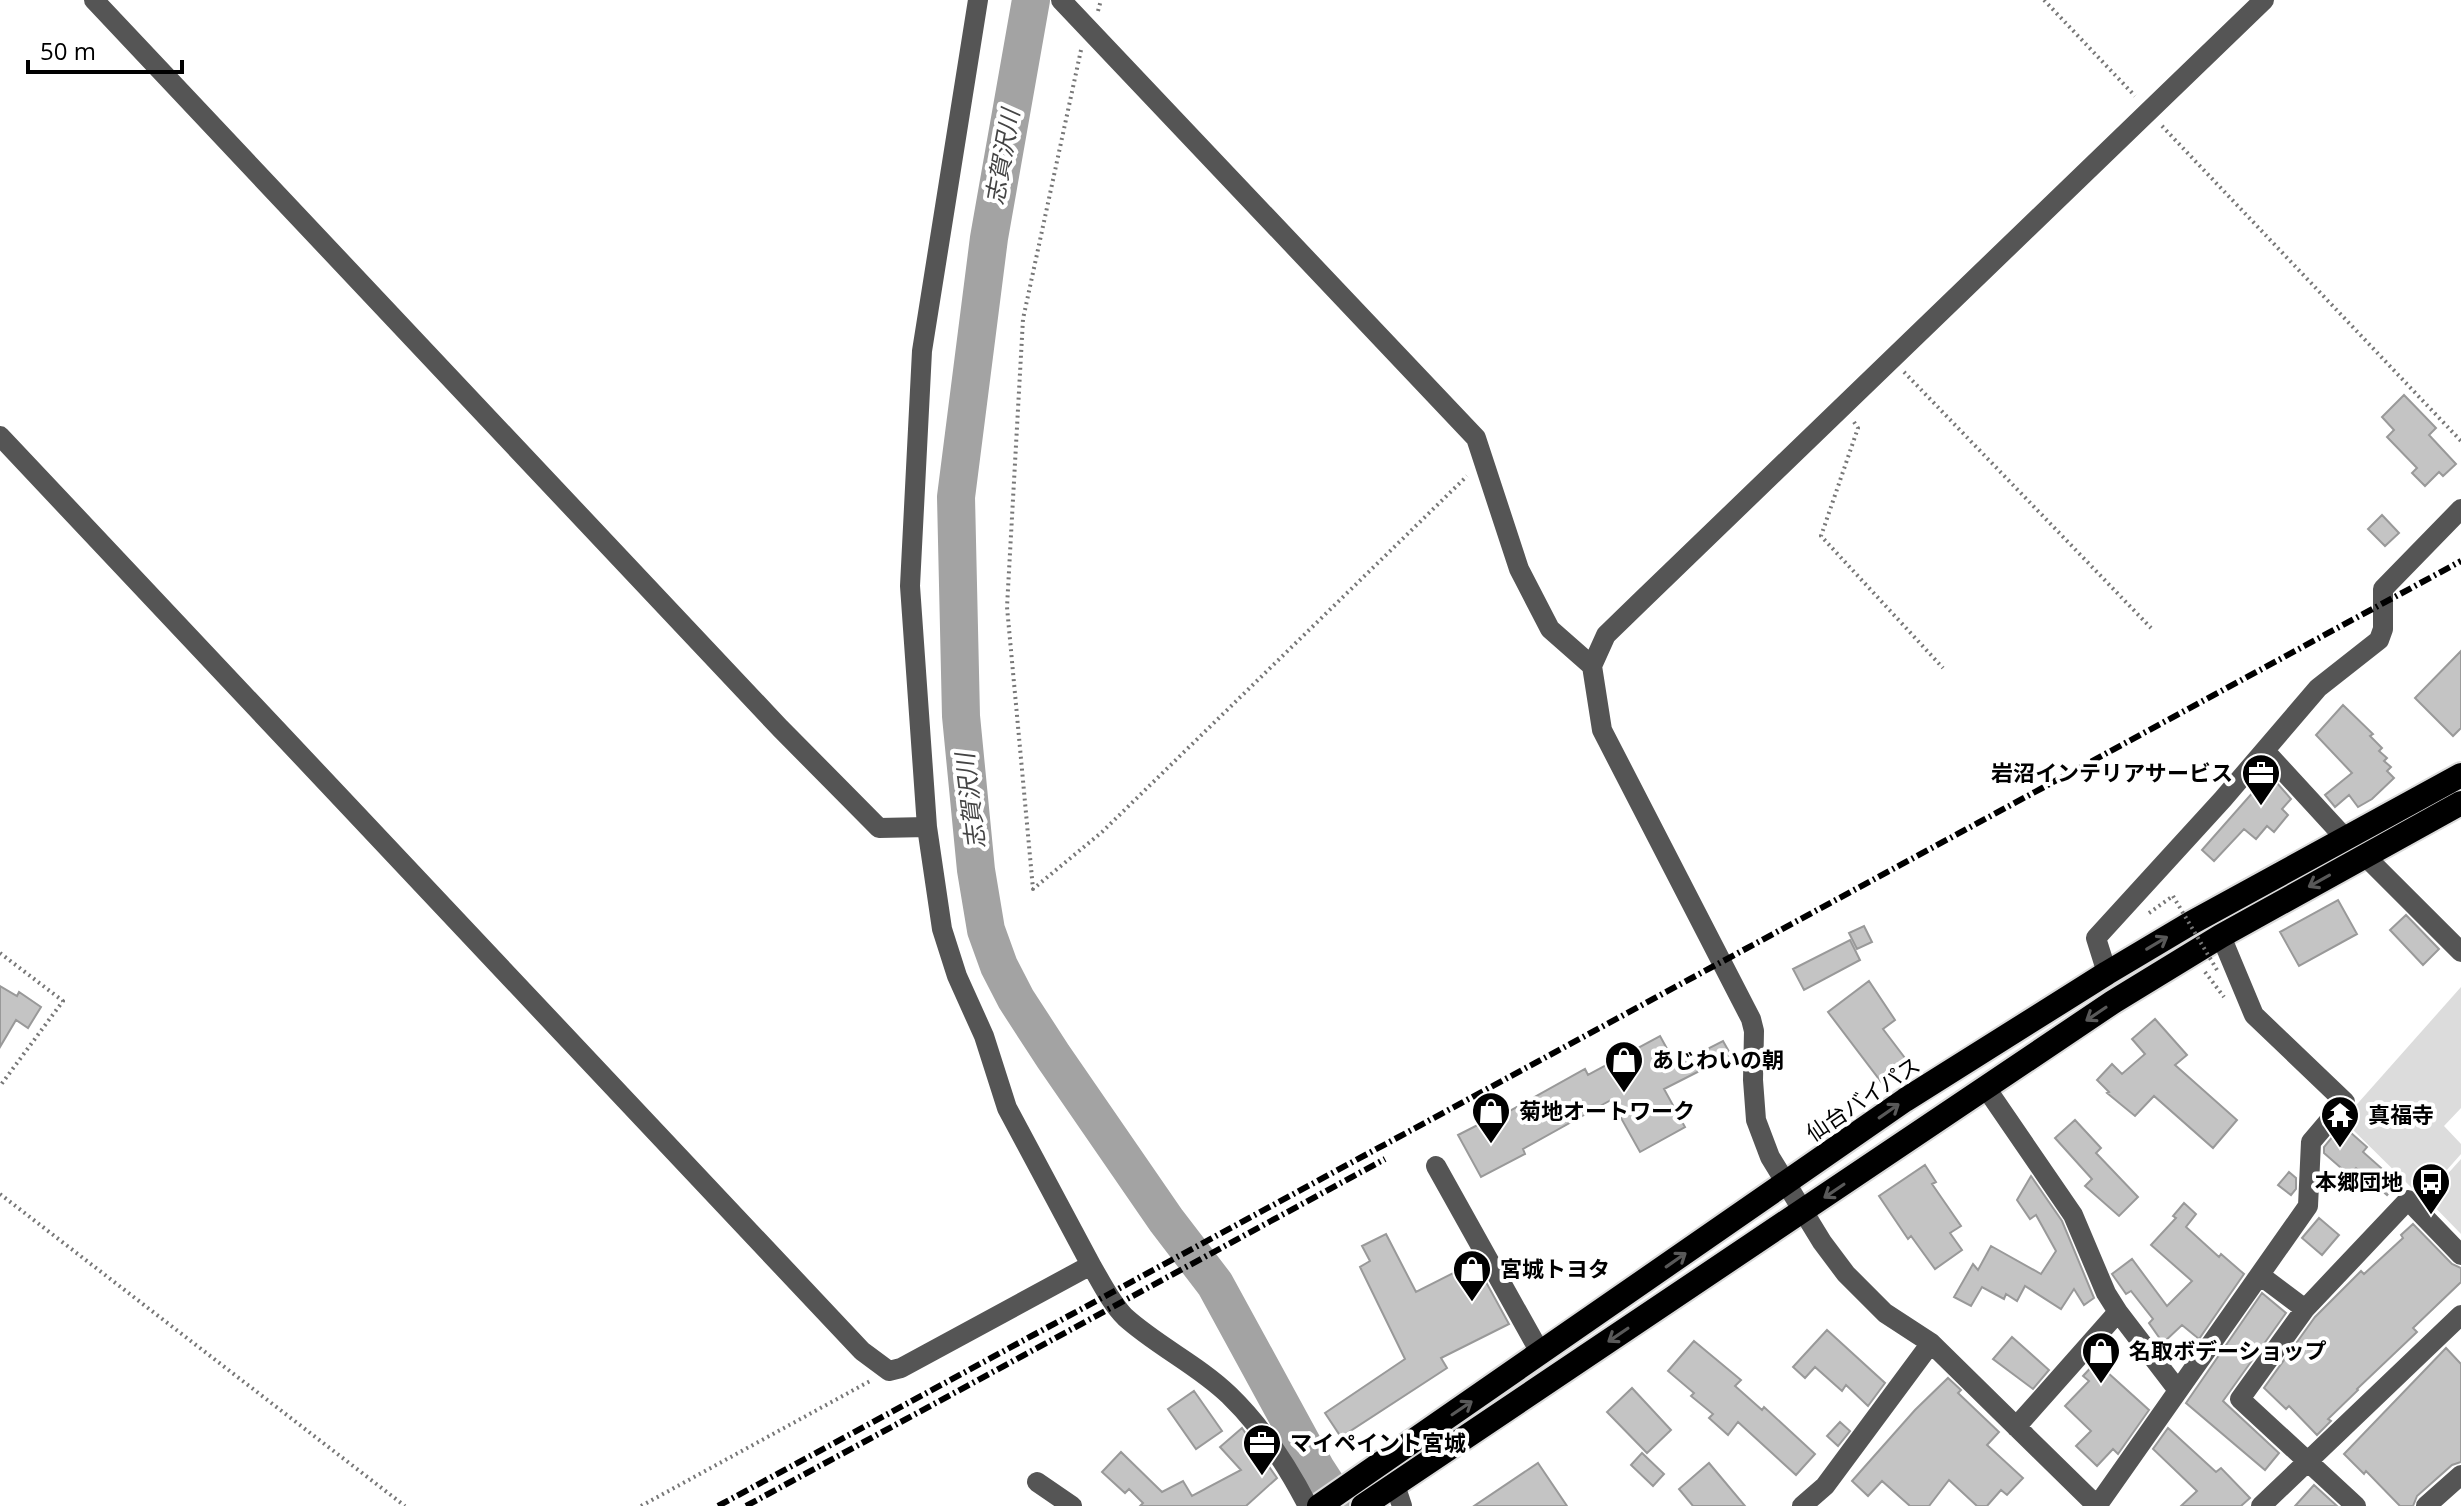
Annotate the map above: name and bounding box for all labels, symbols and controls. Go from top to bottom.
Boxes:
scale bar [28,24,182,74]
text: 50 m [40,34,96,67]
water label: 志賀沢川 [977,104,1027,207]
water label: 志賀沢川 [947,749,992,851]
office icon: 岩沼インテリアサービス [2240,752,2282,807]
place label: 岩沼インテリアサービス [1991,757,2233,787]
one-way arrow [2308,873,2331,889]
one-way arrow [2145,935,2168,951]
one-way arrow [2085,1006,2107,1022]
shop icon: あじわいの朝 [1603,1039,1645,1094]
place label: あじわいの朝 [1652,1044,1784,1074]
street label: 仙台バイパス [1800,1049,1925,1147]
shop icon: 菊地オートワーク [1470,1090,1512,1145]
temple icon: 真福寺 [2319,1094,2361,1149]
place label: 菊地オートワーク [1519,1095,1695,1125]
place label: 真福寺 [2368,1099,2434,1129]
one-way arrow [1878,1103,1900,1119]
bus stop icon: 本郷団地 [2410,1161,2452,1216]
place label: 本郷団地 [2315,1166,2403,1196]
one-way arrow [1823,1183,1846,1199]
shop icon: 宮城トヨタ [1451,1248,1493,1303]
one-way arrow [1665,1252,1687,1268]
place label: 宮城トヨタ [1500,1253,1610,1283]
one-way arrow [1607,1327,1629,1344]
shop icon: 名取ボデーショップ [2080,1330,2122,1385]
place label: 名取ボデーショップ [2129,1335,2327,1365]
one-way arrow [1451,1400,1473,1416]
office icon: マイペイント宮城 [1241,1422,1283,1477]
place label: マイペイント宮城 [1290,1427,1466,1457]

